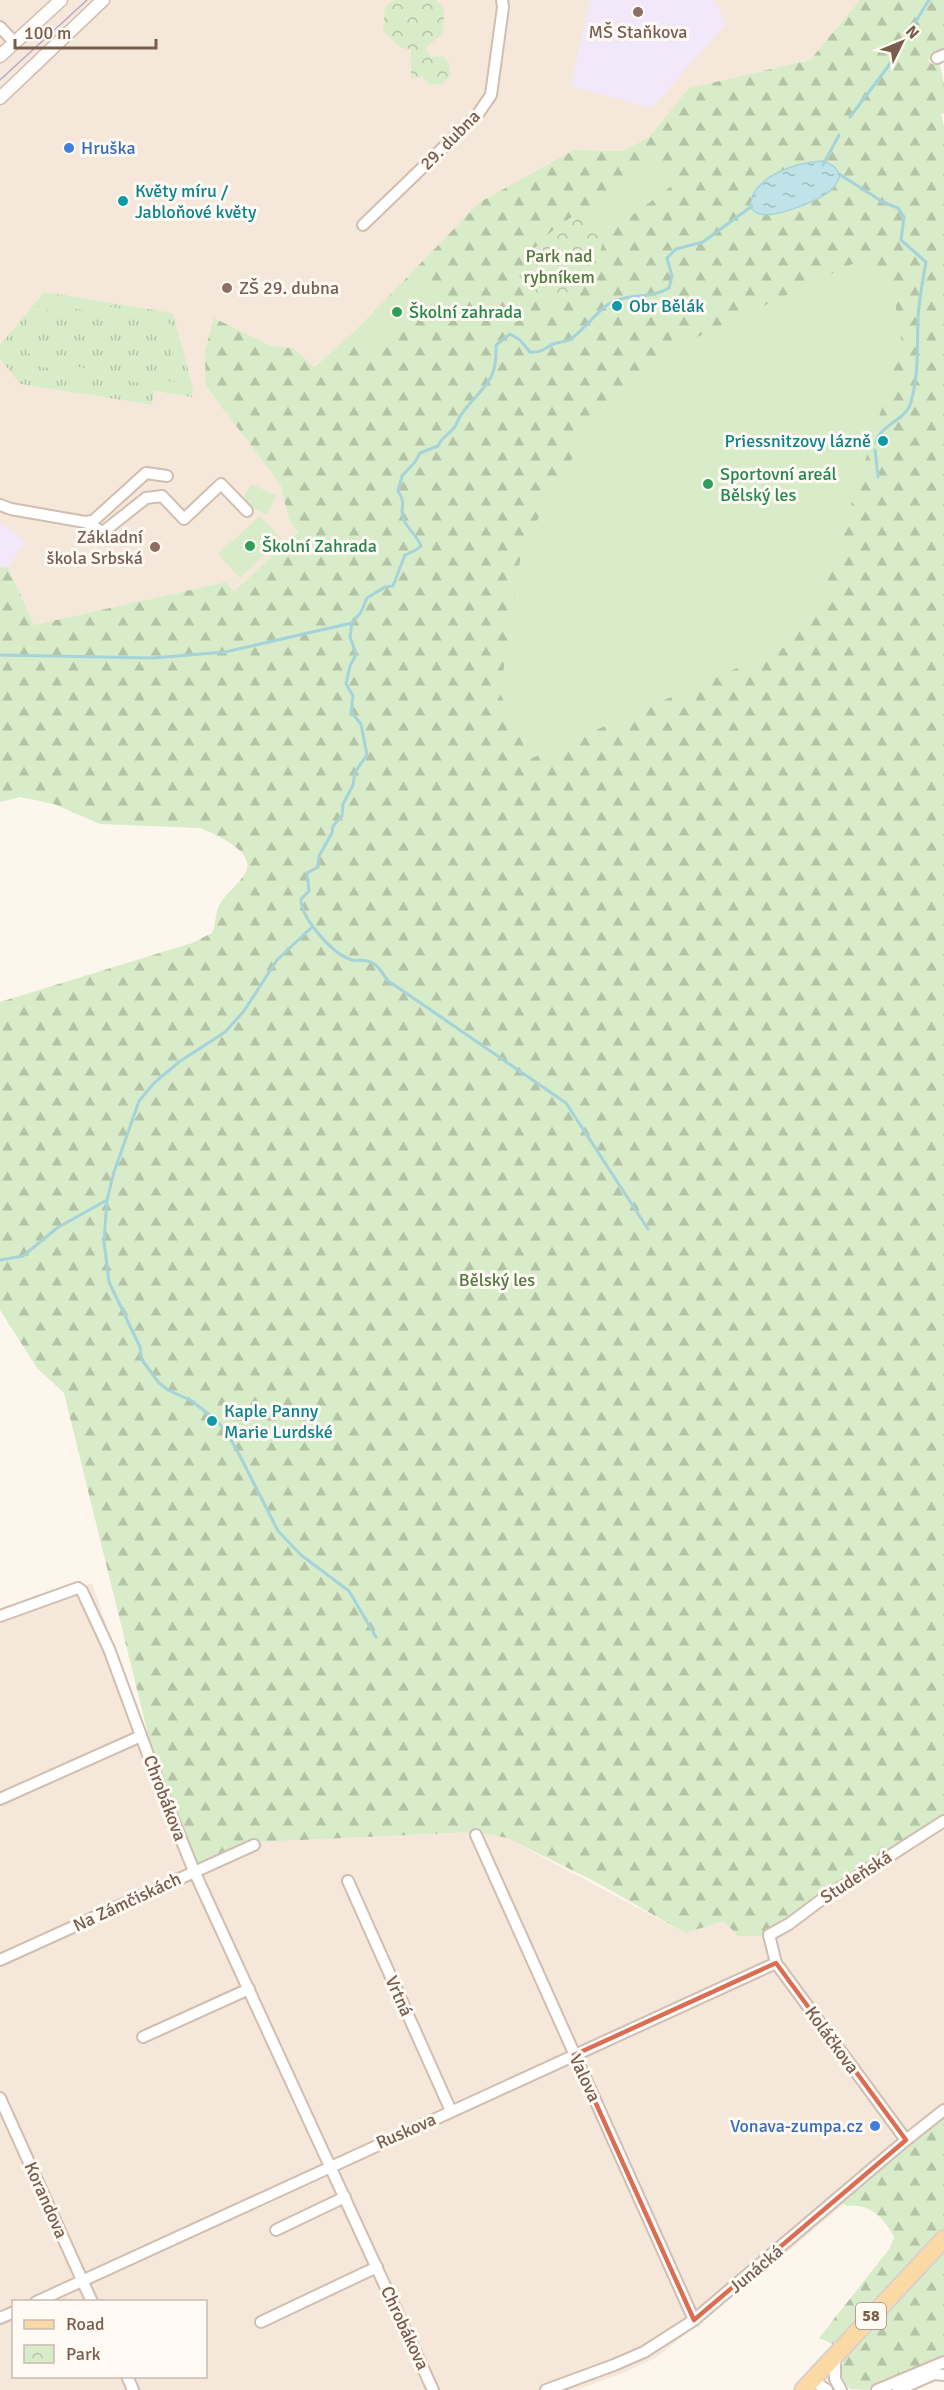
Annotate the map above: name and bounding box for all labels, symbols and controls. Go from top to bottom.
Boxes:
marker: MŠ Staňkova [631,5,645,19]
scale bar [15,12,156,50]
north arrow [872,12,932,72]
place label: MŠ Staňkova [589,21,687,43]
text: 100 m [24,22,71,44]
text: N [901,22,923,43]
street label: 29. dubna [415,105,485,175]
place label: Hruška [81,137,136,159]
marker: Hruška [62,141,76,155]
place label: Květy míru / Jabloňové květy [135,180,257,223]
marker: Květy míru / Jabloňové květy [116,194,130,208]
park label: Park nad rybníkem [523,245,595,288]
place label: ZŠ 29. dubna [239,277,339,299]
marker: ZŠ 29. dubna [220,281,234,295]
place label: Obr Bělák [629,295,704,317]
marker: Obr Bělák [610,299,624,313]
place label: Školní zahrada [409,301,522,323]
marker: Školní zahrada [390,305,404,319]
place label: Priessnitzovy lázně [724,430,871,452]
marker: Priessnitzovy lázně [876,434,890,448]
place label: Sportovní areál Bělský les [720,463,837,506]
marker: Sportovní areál Bělský les [701,477,715,491]
place label: Základní škola Srbská [47,526,143,569]
place label: Školní Zahrada [262,535,377,557]
marker: Školní Zahrada [243,539,257,553]
marker: Základní škola Srbská [148,540,162,554]
park label: Bělský les [459,1269,535,1291]
place label: Kaple Panny Marie Lurdské [224,1400,333,1443]
marker: Kaple Panny Marie Lurdské [205,1414,219,1428]
street label: Chrobákova [139,1752,191,1844]
street label: Studeňská [816,1846,896,1908]
street label: Na Zámčiskách [70,1867,184,1937]
street label: Vrtná [380,1972,418,2020]
street label: Koláčkova [800,2002,864,2078]
street label: Valova [564,2051,606,2105]
street label: Ruskova [373,2108,439,2154]
place label: Vonava-zumpa.cz [730,2115,863,2137]
marker: Vonava-zumpa.cz [868,2119,882,2133]
street label: Korandova [19,2158,73,2242]
street label: Junácká [725,2240,787,2298]
street label: Chrobákova [376,2283,434,2373]
legend [12,2300,207,2378]
road number: 58 [856,2303,886,2329]
text: Road [66,2313,105,2335]
text: Park [66,2343,101,2365]

